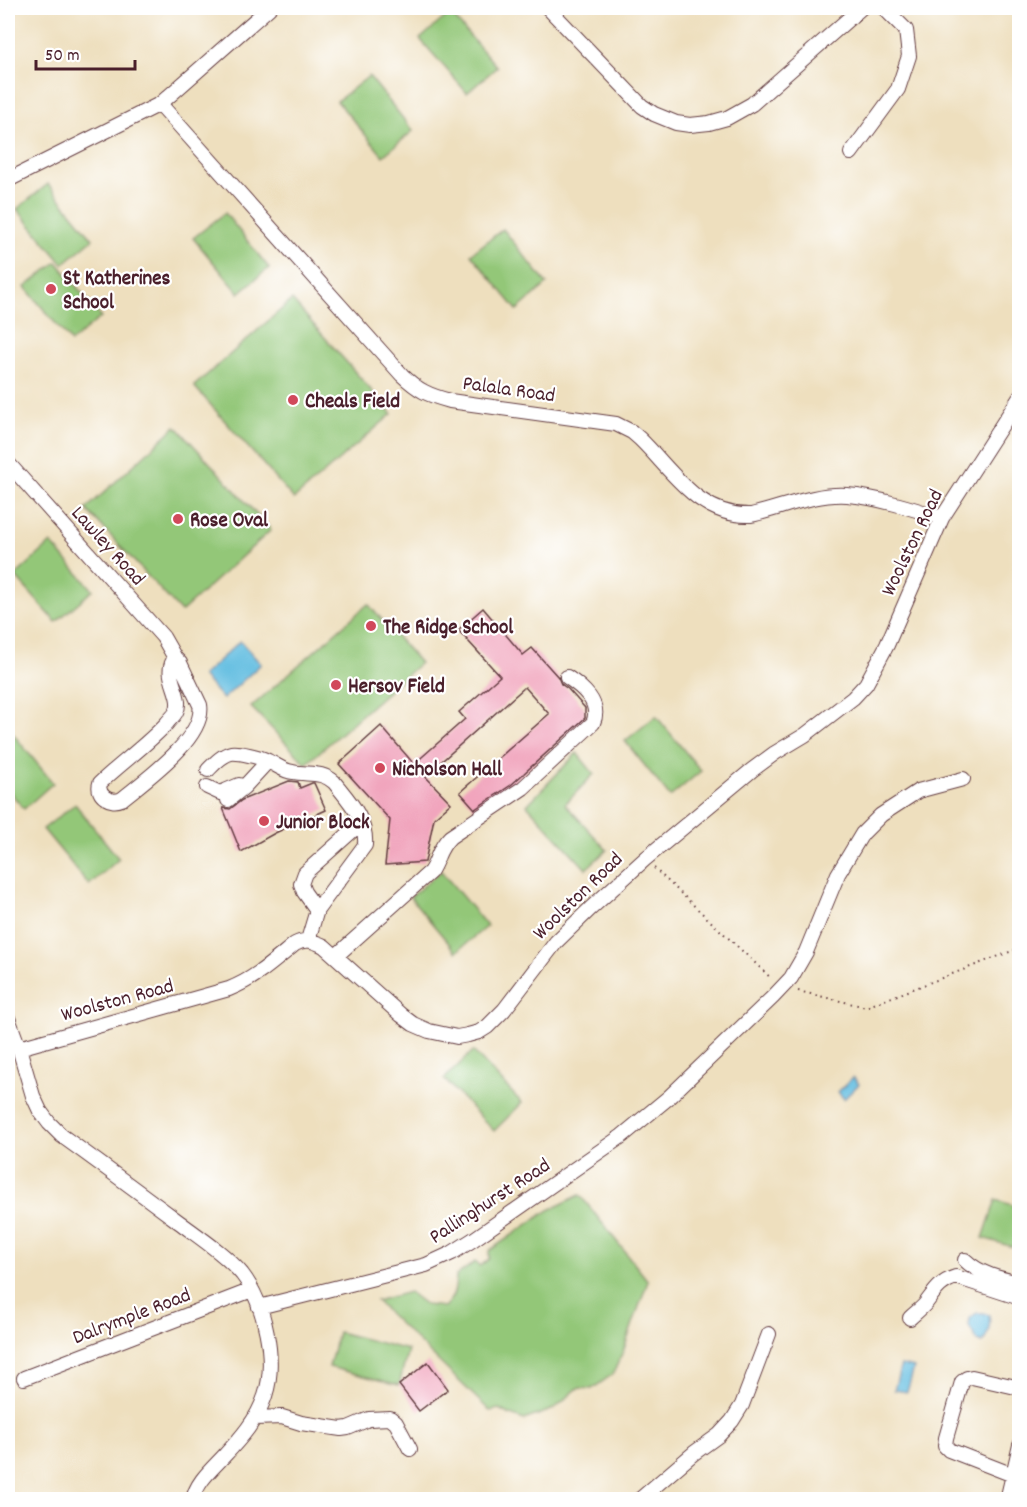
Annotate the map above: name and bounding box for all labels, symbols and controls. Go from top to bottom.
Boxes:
scale bar [36,33,135,71]
text: 50 m [45,44,80,69]
place label: St Katherines School [63,265,171,319]
marker: St Katherines School [44,282,58,296]
street label: Palala Road [460,370,557,412]
place label: Cheals Field [305,388,400,418]
marker: Cheals Field [286,393,300,407]
street label: Woolston Road [875,485,952,602]
street label: Lawley Road [63,500,151,594]
place label: Rose Oval [190,507,269,537]
marker: Rose Oval [171,512,185,526]
place label: The Ridge School [383,614,514,644]
marker: The Ridge School [364,619,378,633]
place label: Hersov Field [348,673,445,703]
marker: Hersov Field [329,678,343,692]
place label: Nicholson Hall [392,756,503,786]
marker: Nicholson Hall [373,761,387,775]
place label: Junior Block [276,809,370,839]
marker: Junior Block [257,814,271,828]
street label: Woolston Road [527,846,631,948]
street label: Woolston Road [58,972,177,1031]
street label: Pallinghurst Road [424,1152,557,1253]
street label: Dalrymple Road [69,1282,196,1354]

